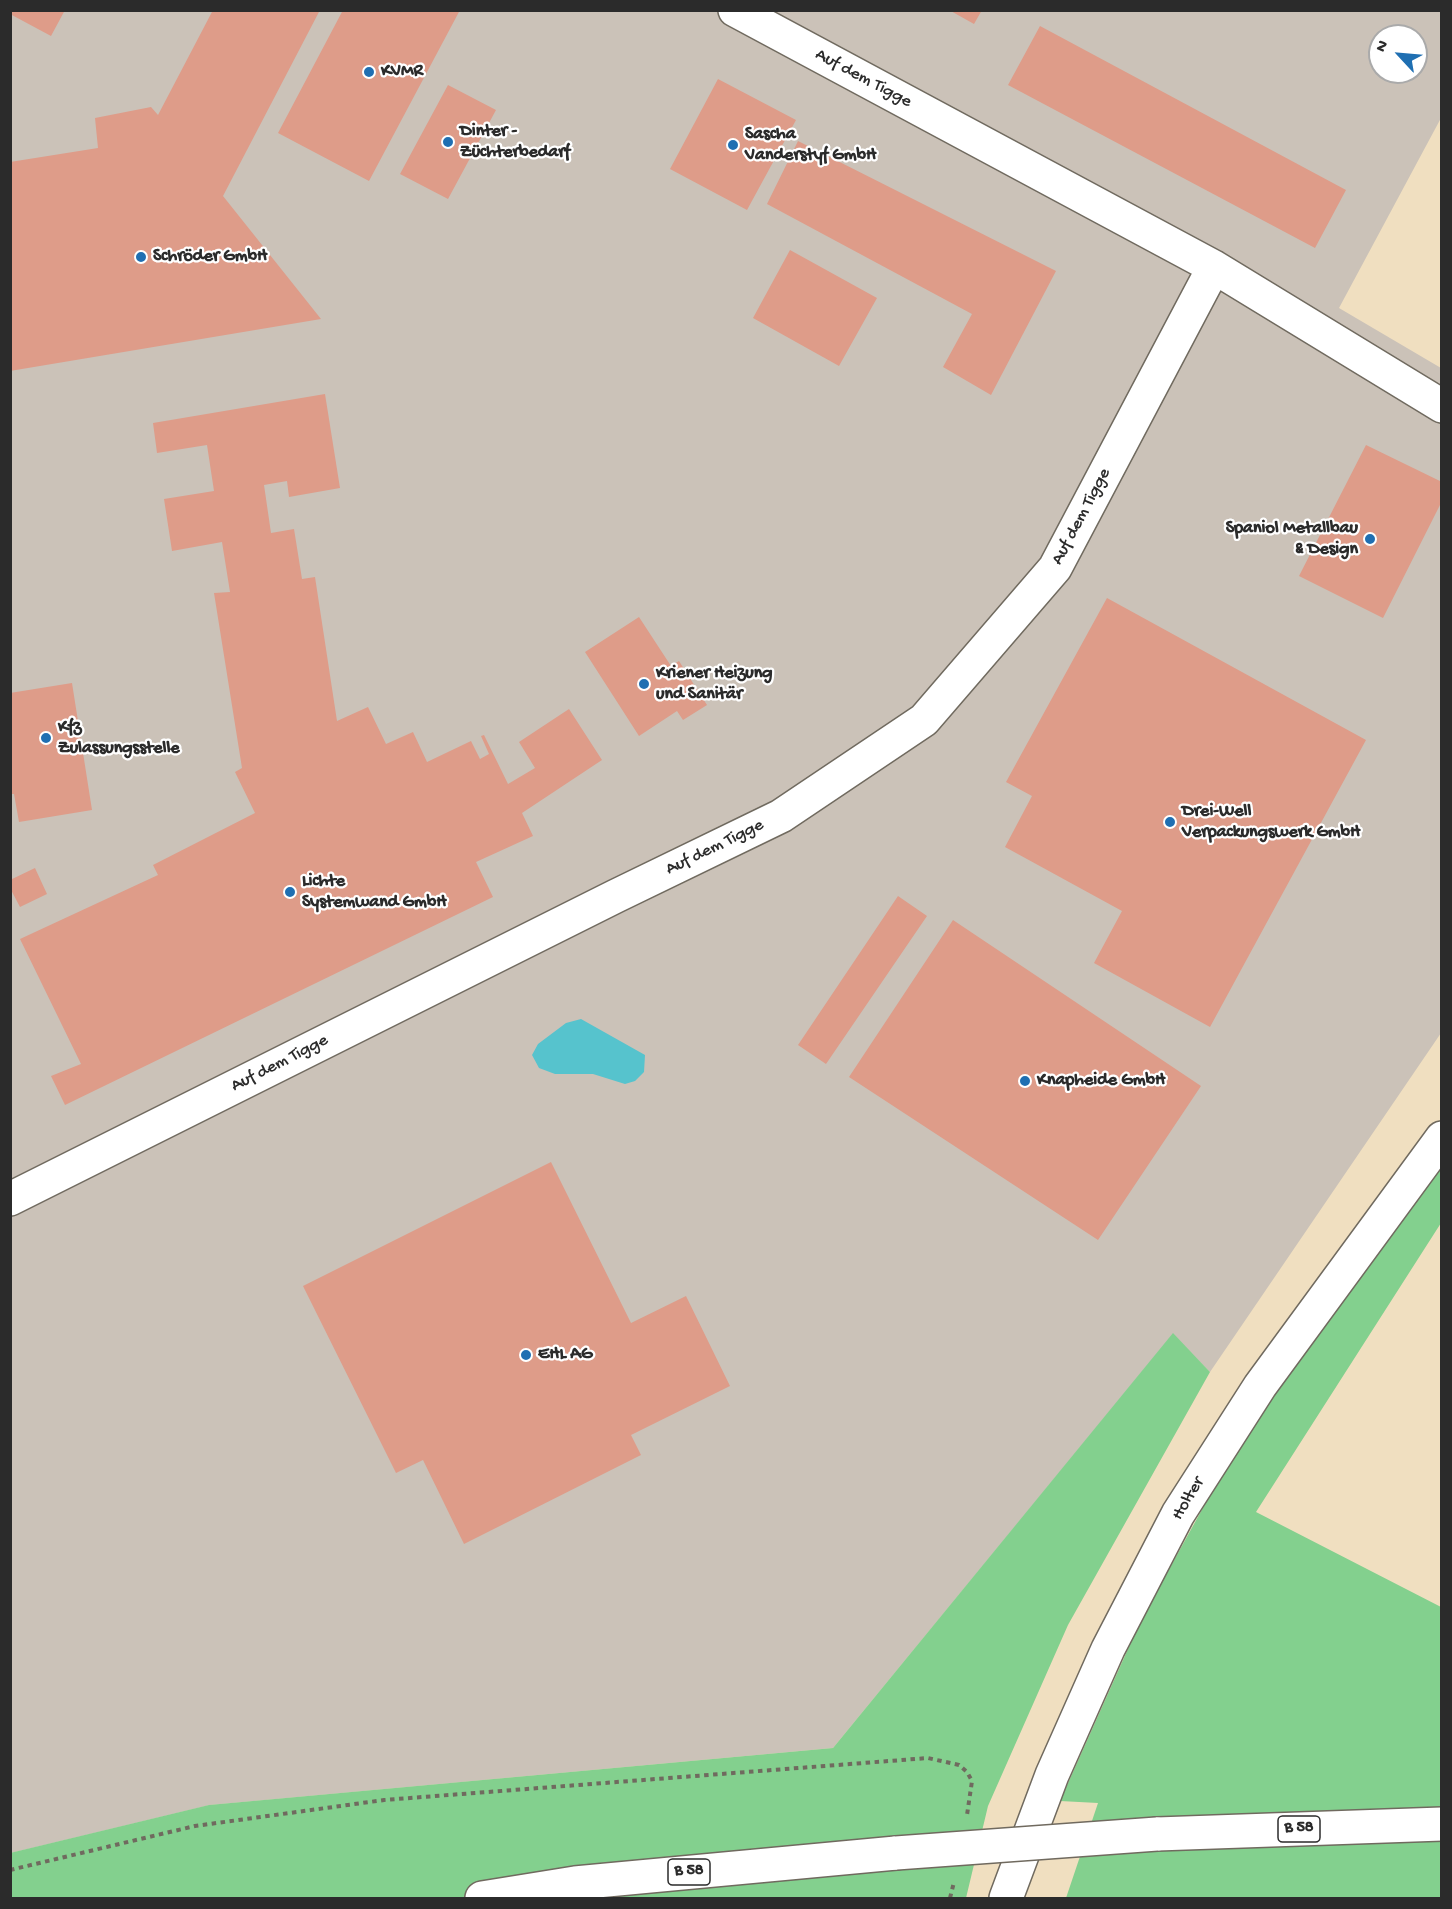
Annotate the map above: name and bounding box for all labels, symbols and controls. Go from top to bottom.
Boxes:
north arrow [1368,24,1428,84]
text: N [1372,38,1394,56]
street label: Auf dem Tigge [811,45,915,113]
place label: KVMR [381,61,423,83]
marker: KVMR [362,65,376,79]
place label: Dinter - Züchterbedarf [460,121,570,164]
place label: Sascha Vanderstyf GmbH [745,124,876,166]
marker: Dinter - Züchterbedarf [441,135,455,149]
marker: Sascha Vanderstyf GmbH [726,138,740,152]
place label: Schröder GmbH [153,246,267,268]
marker: Schröder GmbH [134,250,148,264]
street label: Auf dem Tigge [1048,465,1116,569]
place label: Spaniol Metallbau & Design [1226,518,1358,560]
marker: Spaniol Metallbau & Design [1363,532,1377,546]
place label: Kriener Heizung und Sanitär [656,663,773,706]
marker: Kriener Heizung und Sanitär [637,677,651,691]
place label: Kfz Zulassungsstelle [58,717,180,760]
marker: Kfz Zulassungsstelle [39,731,53,745]
place label: Drei-Well Verpackungswerk GmbH [1182,801,1360,844]
street label: Auf dem Tigge [662,815,768,881]
marker: Drei-Well Verpackungswerk GmbH [1163,815,1177,829]
place label: Lichte Systemwand GmbH [302,871,446,914]
marker: Lichte Systemwand GmbH [283,885,297,899]
street label: Auf dem Tigge [228,1030,332,1098]
place label: Knapheide GmbH [1037,1070,1165,1092]
marker: Knapheide GmbH [1018,1074,1032,1088]
place label: EHL AG [538,1344,592,1366]
marker: EHL AG [519,1348,533,1362]
street label: Holter [1168,1473,1210,1525]
road number: B 58 [1278,1816,1320,1842]
road number: B 58 [668,1859,710,1885]

